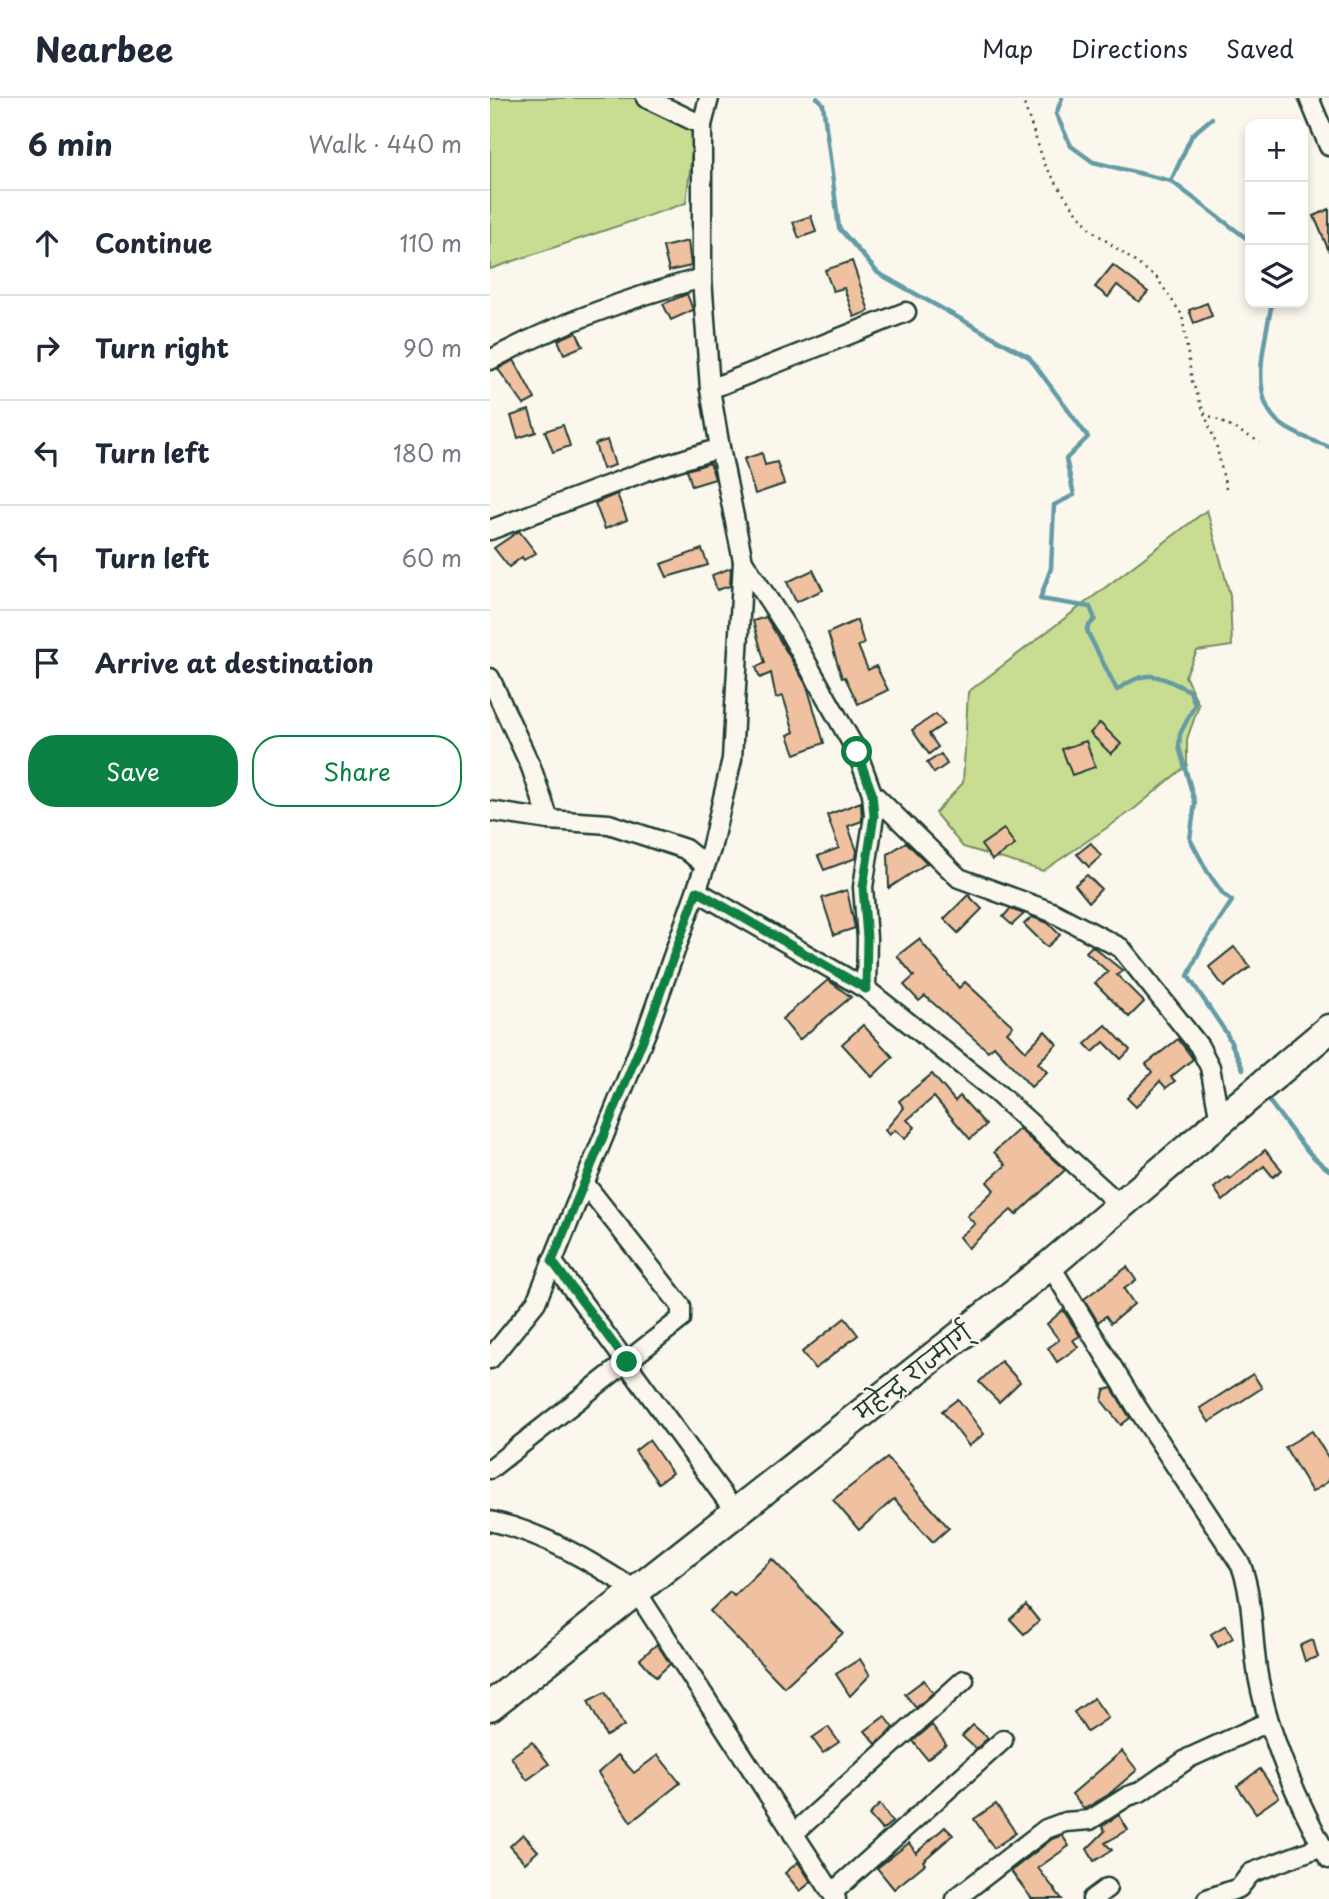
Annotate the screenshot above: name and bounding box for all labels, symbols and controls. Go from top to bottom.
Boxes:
text: Nearbee [35,23,173,73]
text: Map [982,30,1033,66]
text: Directions [1071,30,1188,66]
text: Saved [1226,30,1294,66]
map controls [1245,119,1308,308]
button: + [1245,119,1308,182]
text: 6 min [28,121,113,166]
text: Walk · 440 m [309,126,462,161]
button: − [1245,182,1308,245]
text: Continue [95,223,212,262]
icon: ahead [28,224,66,262]
text: 110 m [400,225,462,260]
button: layers [1245,245,1308,308]
text: Turn right [95,328,229,367]
icon: right [28,329,66,367]
text: 90 m [403,330,462,365]
text: Turn left [95,433,210,472]
icon: left [28,434,66,472]
text: 180 m [393,435,462,470]
text: Turn left [95,538,210,577]
icon: left [28,539,66,577]
text: 60 m [402,540,462,575]
text: Arrive at destination [95,643,374,682]
icon: arrive [28,644,66,682]
button: Save [28,735,238,807]
button: Share [252,735,462,807]
route start [841,736,872,767]
street label: महेन्द्र राज्मार्ग् [845,1313,982,1432]
route end [611,1346,642,1377]

